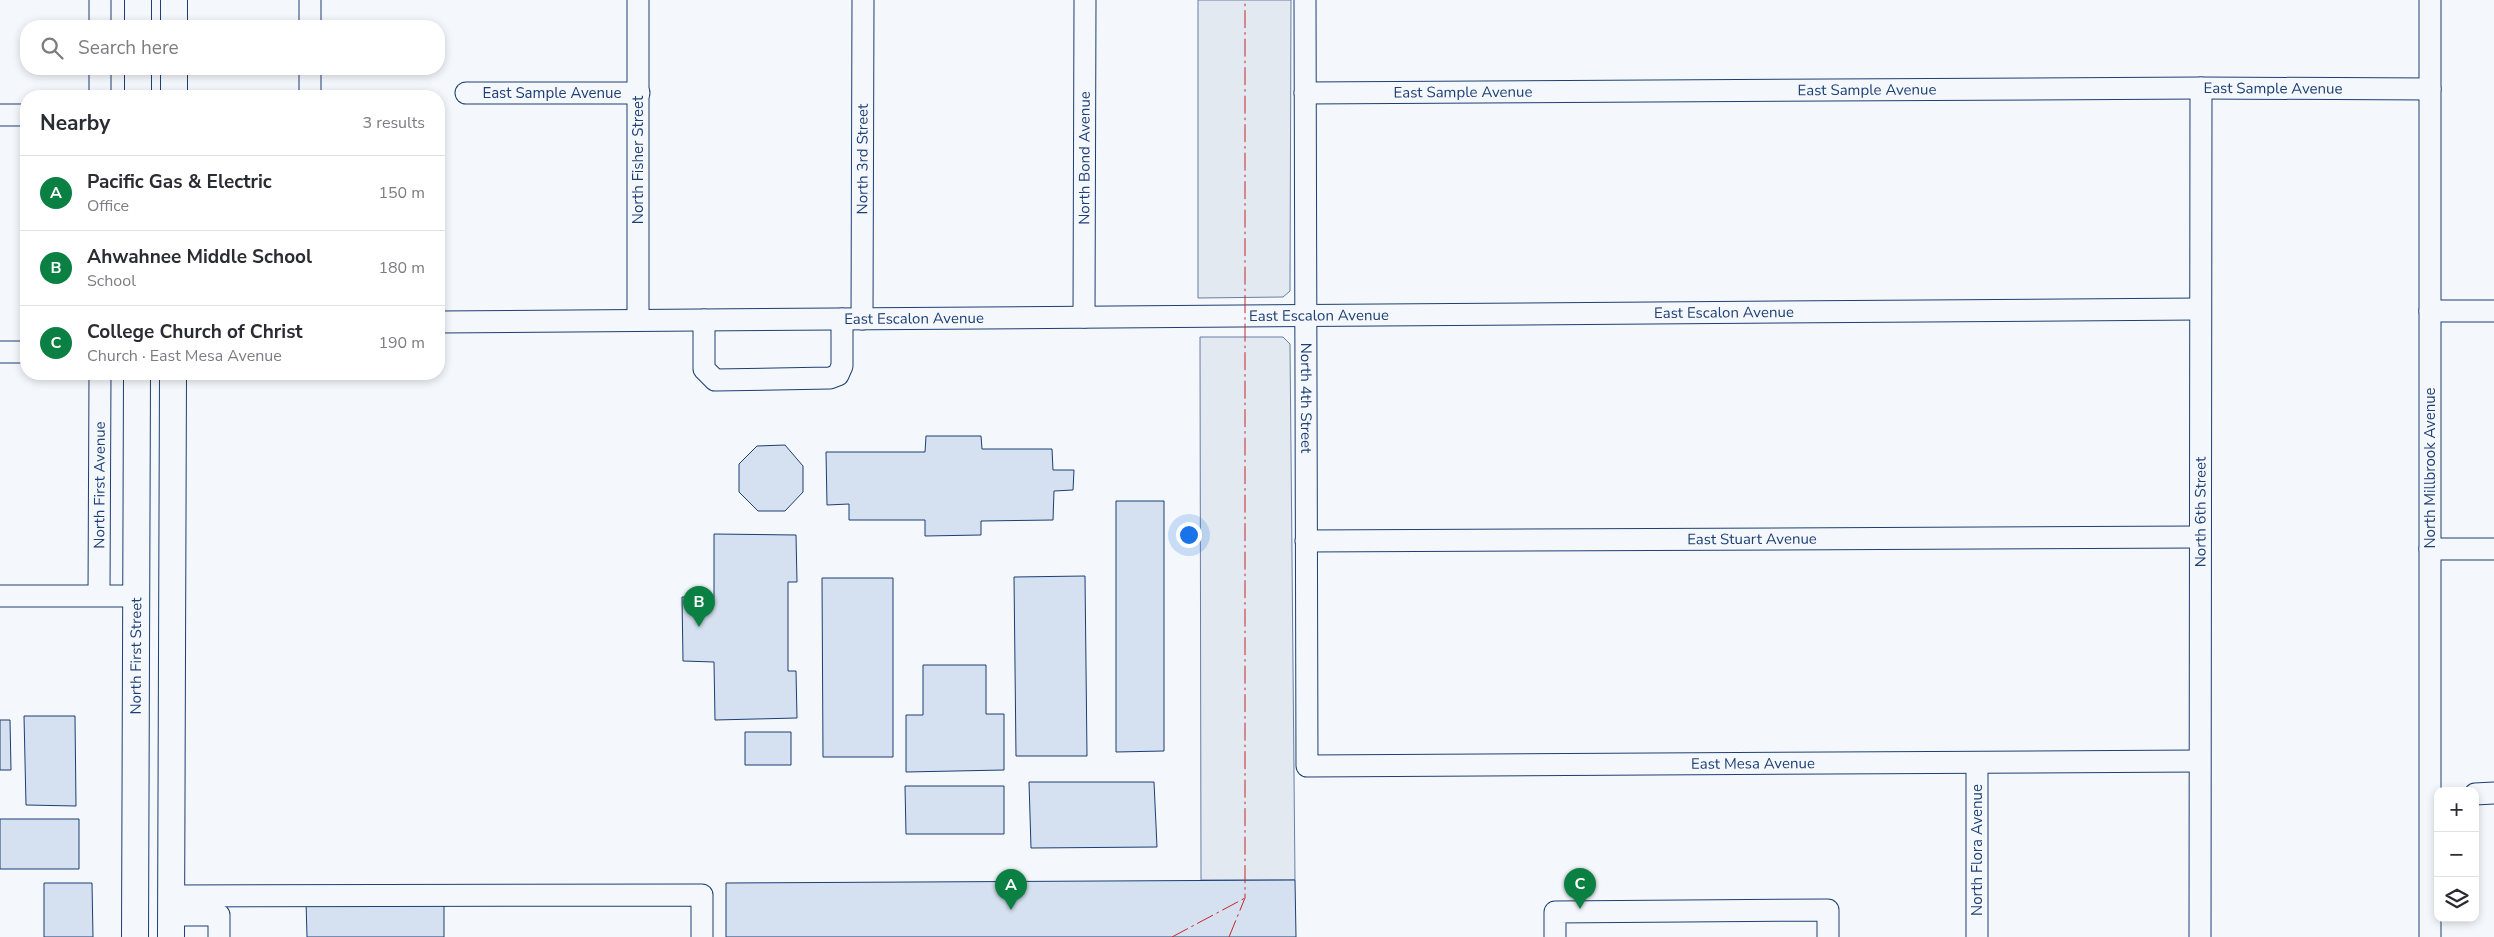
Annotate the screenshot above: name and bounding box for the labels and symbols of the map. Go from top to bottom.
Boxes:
street label: East Sample Avenue [2203,78,2343,99]
street label: East Sample Avenue [1797,79,1937,100]
street label: East Sample Avenue [1393,82,1533,103]
street label: East Sample Avenue [483,83,621,103]
street label: North Bond Avenue [1074,91,1095,225]
street label: North Fisher Street [628,95,648,224]
street label: North 3rd Street [852,103,873,214]
street label: East Escalon Avenue [1654,302,1794,323]
street label: East Escalon Avenue [1249,305,1389,326]
street label: East Escalon Avenue [844,308,984,329]
street label: North 4th Street [1296,343,1316,454]
street label: North Millbrook Avenue [2420,387,2440,549]
street label: North First Avenue [89,421,110,549]
street label: North 6th Street [2190,456,2211,567]
your location [1176,522,1202,548]
street label: East Stuart Avenue [1687,529,1817,549]
pin: B [683,586,715,627]
street label: North First Street [126,597,146,715]
street label: East Mesa Avenue [1691,753,1815,774]
street label: North Flora Avenue [1967,784,1987,916]
pin: C [1564,868,1596,909]
pin: A [995,869,1027,910]

